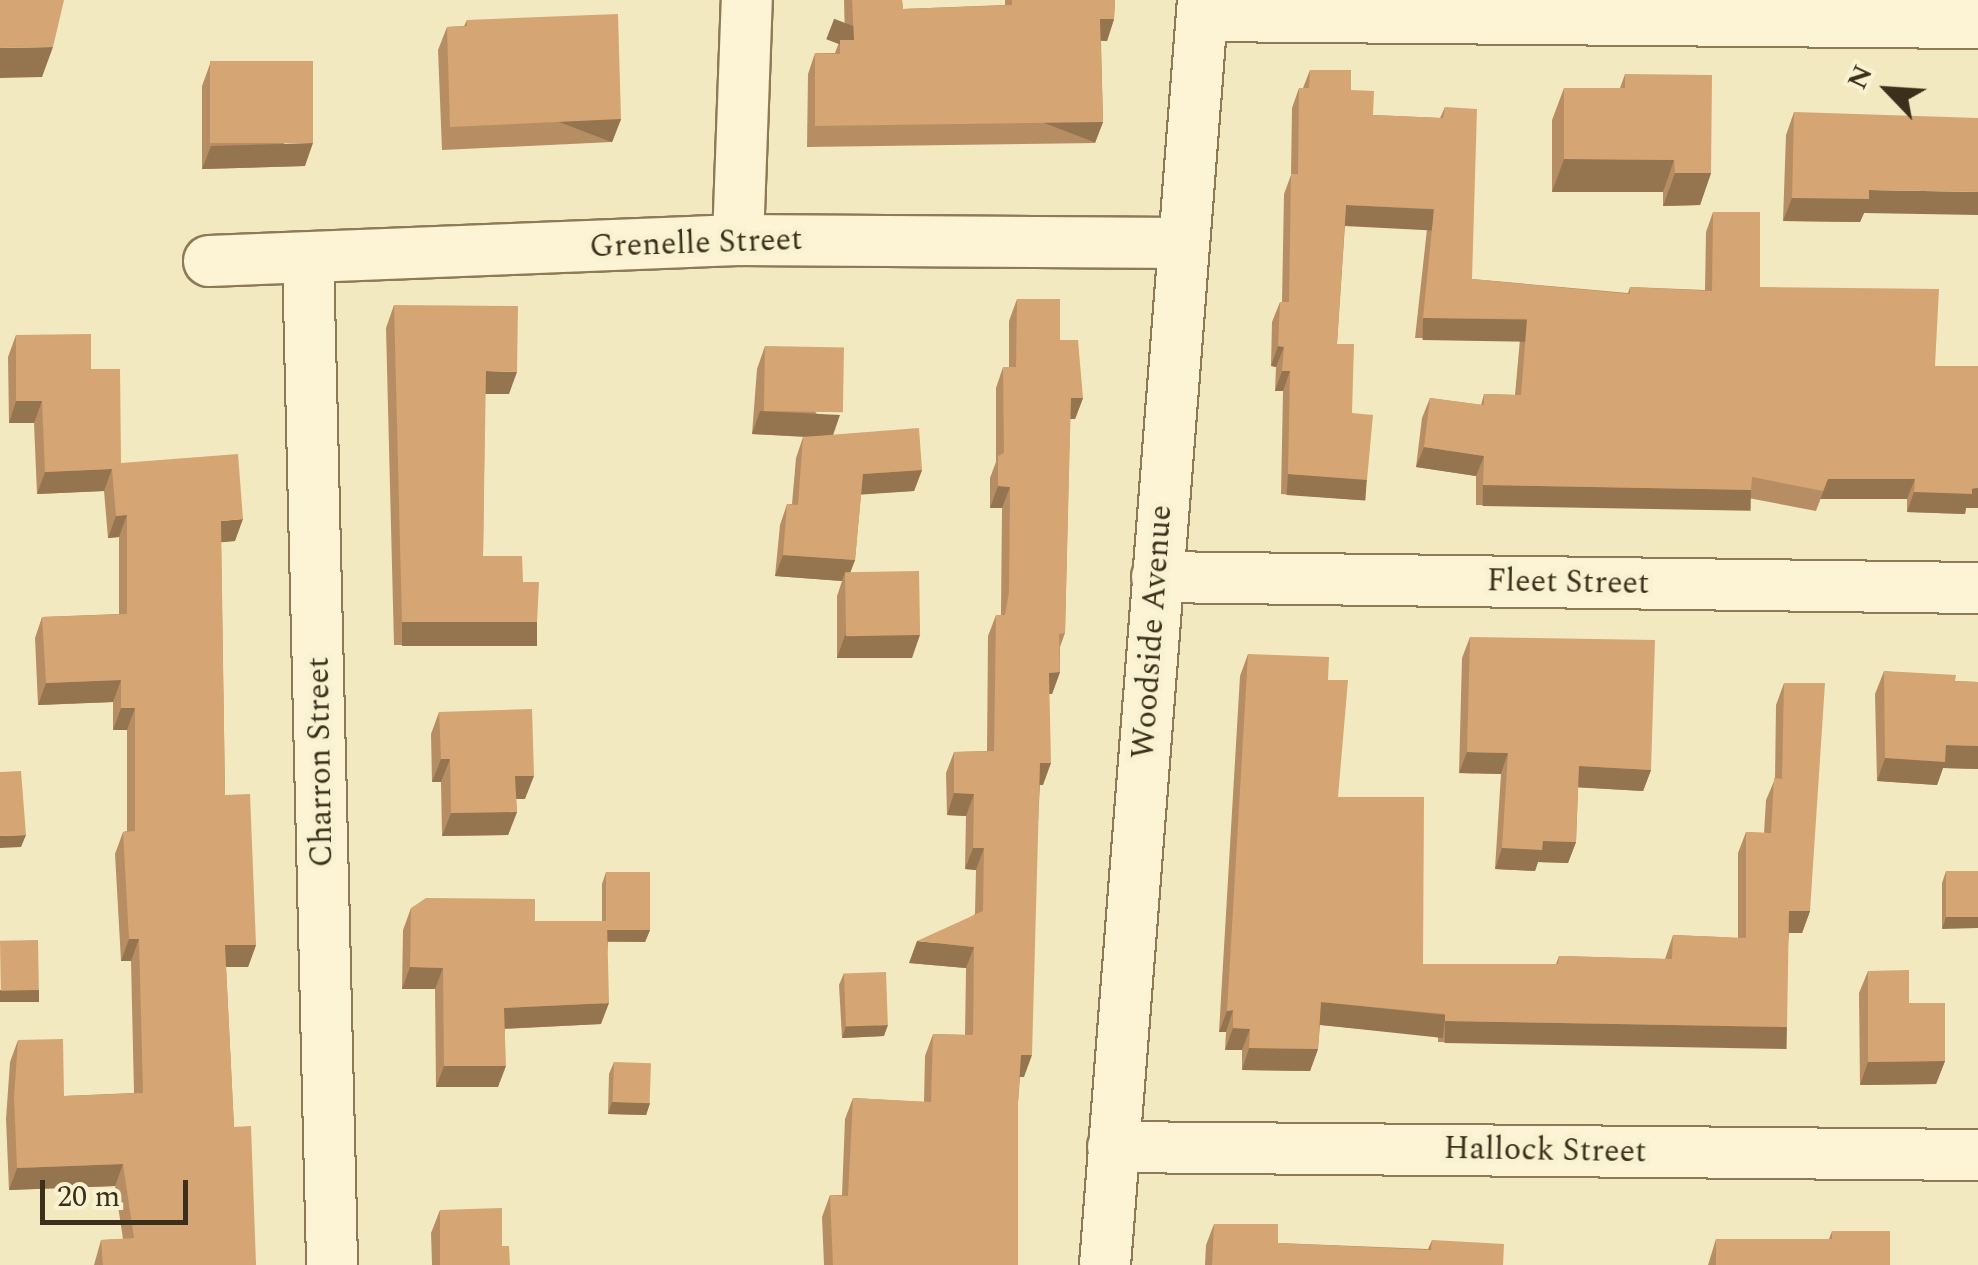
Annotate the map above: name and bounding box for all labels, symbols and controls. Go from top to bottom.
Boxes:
north arrow [1838,40,1938,140]
text: N [1836,58,1885,97]
street label: Grenelle Street [589,221,803,267]
street label: Woodside Avenue [1125,504,1181,760]
street label: Fleet Street [1486,562,1650,604]
street label: Charron Street [300,656,342,868]
street label: Hallock Street [1443,1130,1647,1172]
scale bar [45,1160,192,1222]
text: 20 m [57,1174,120,1220]

